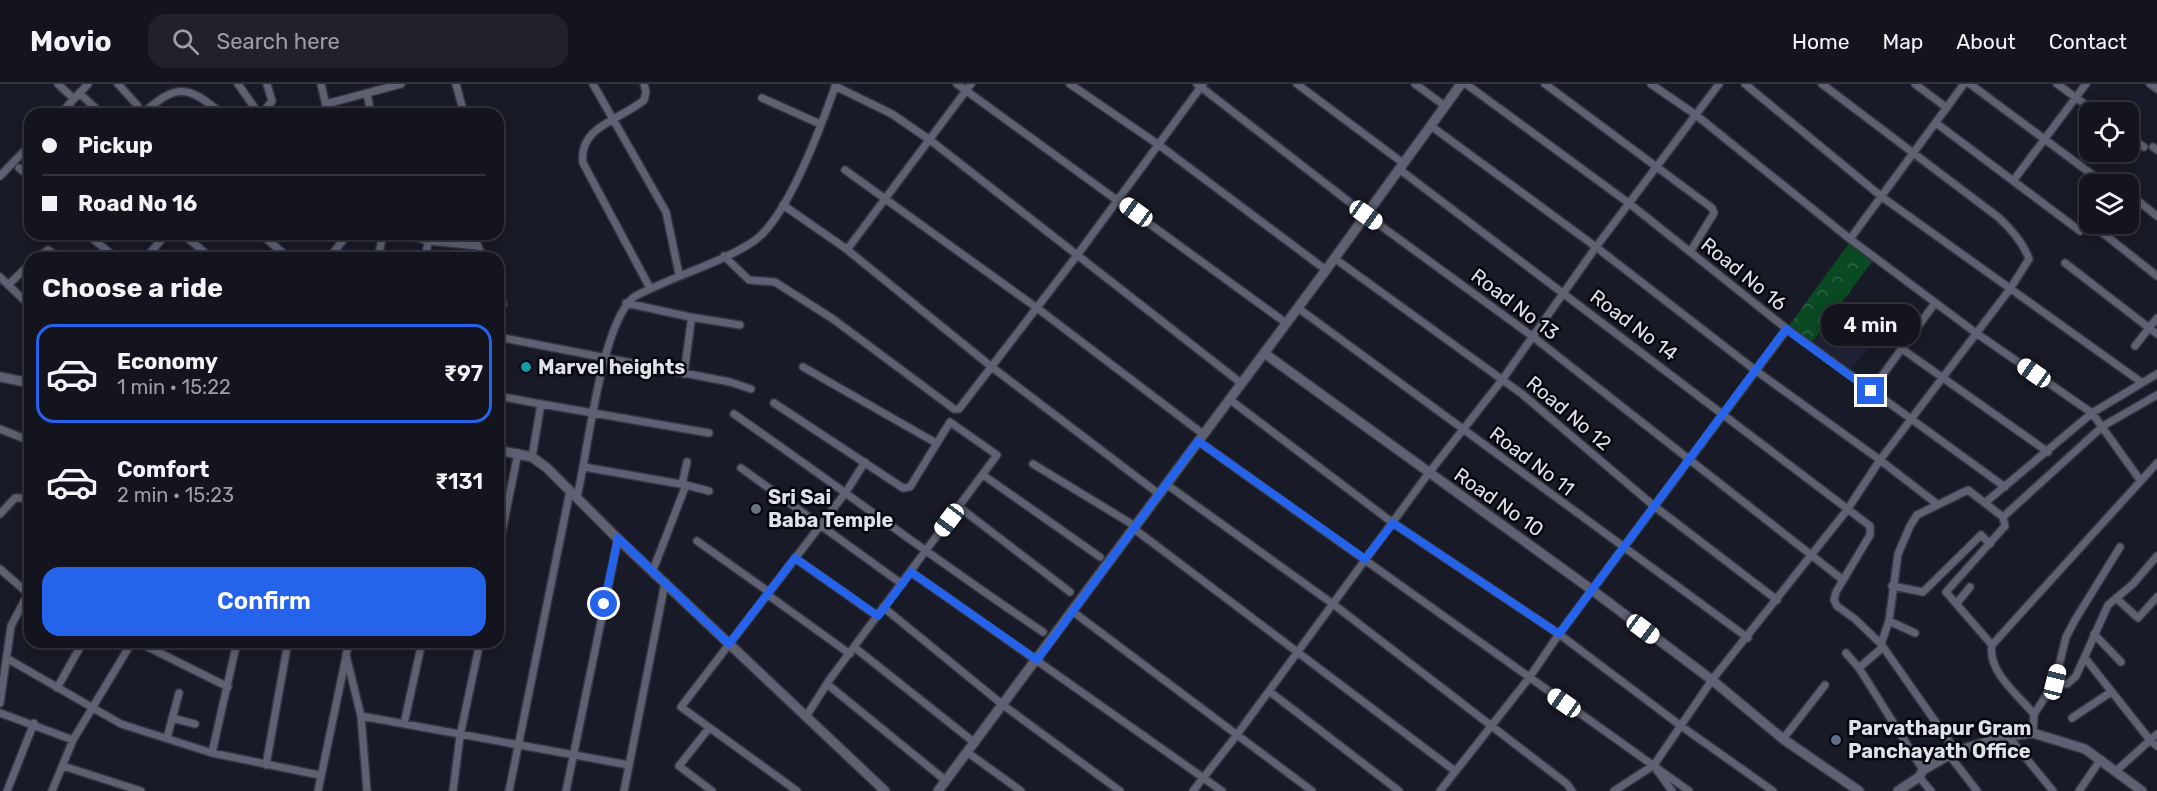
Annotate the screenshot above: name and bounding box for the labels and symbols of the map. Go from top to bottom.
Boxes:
car [1116,194,1156,230]
car [1346,197,1386,233]
street label: Road No 16 [1696,232,1792,316]
street label: Road No 13 [1467,263,1563,345]
street label: Road No 14 [1585,284,1683,366]
callout: 4 min [1822,304,1920,346]
place label: Marvel heights [538,355,685,379]
car [2014,355,2054,391]
marker: Marvel heights [519,360,533,374]
street label: Road No 12 [1522,371,1616,455]
route end [1857,377,1884,404]
street label: Road No 11 [1485,421,1579,501]
street label: Road No 10 [1450,462,1548,542]
place label: Sri Sai Baba Temple [768,485,893,532]
car [931,500,967,540]
marker: Sri Sai Baba Temple [749,502,763,516]
route start [590,590,617,617]
car [1623,611,1663,647]
car [2042,662,2068,702]
car [1544,685,1584,721]
place label: Parvathapur Gram Panchayath Office [1848,716,2031,763]
marker: Parvathapur Gram Panchayath Office [1829,733,1843,747]

